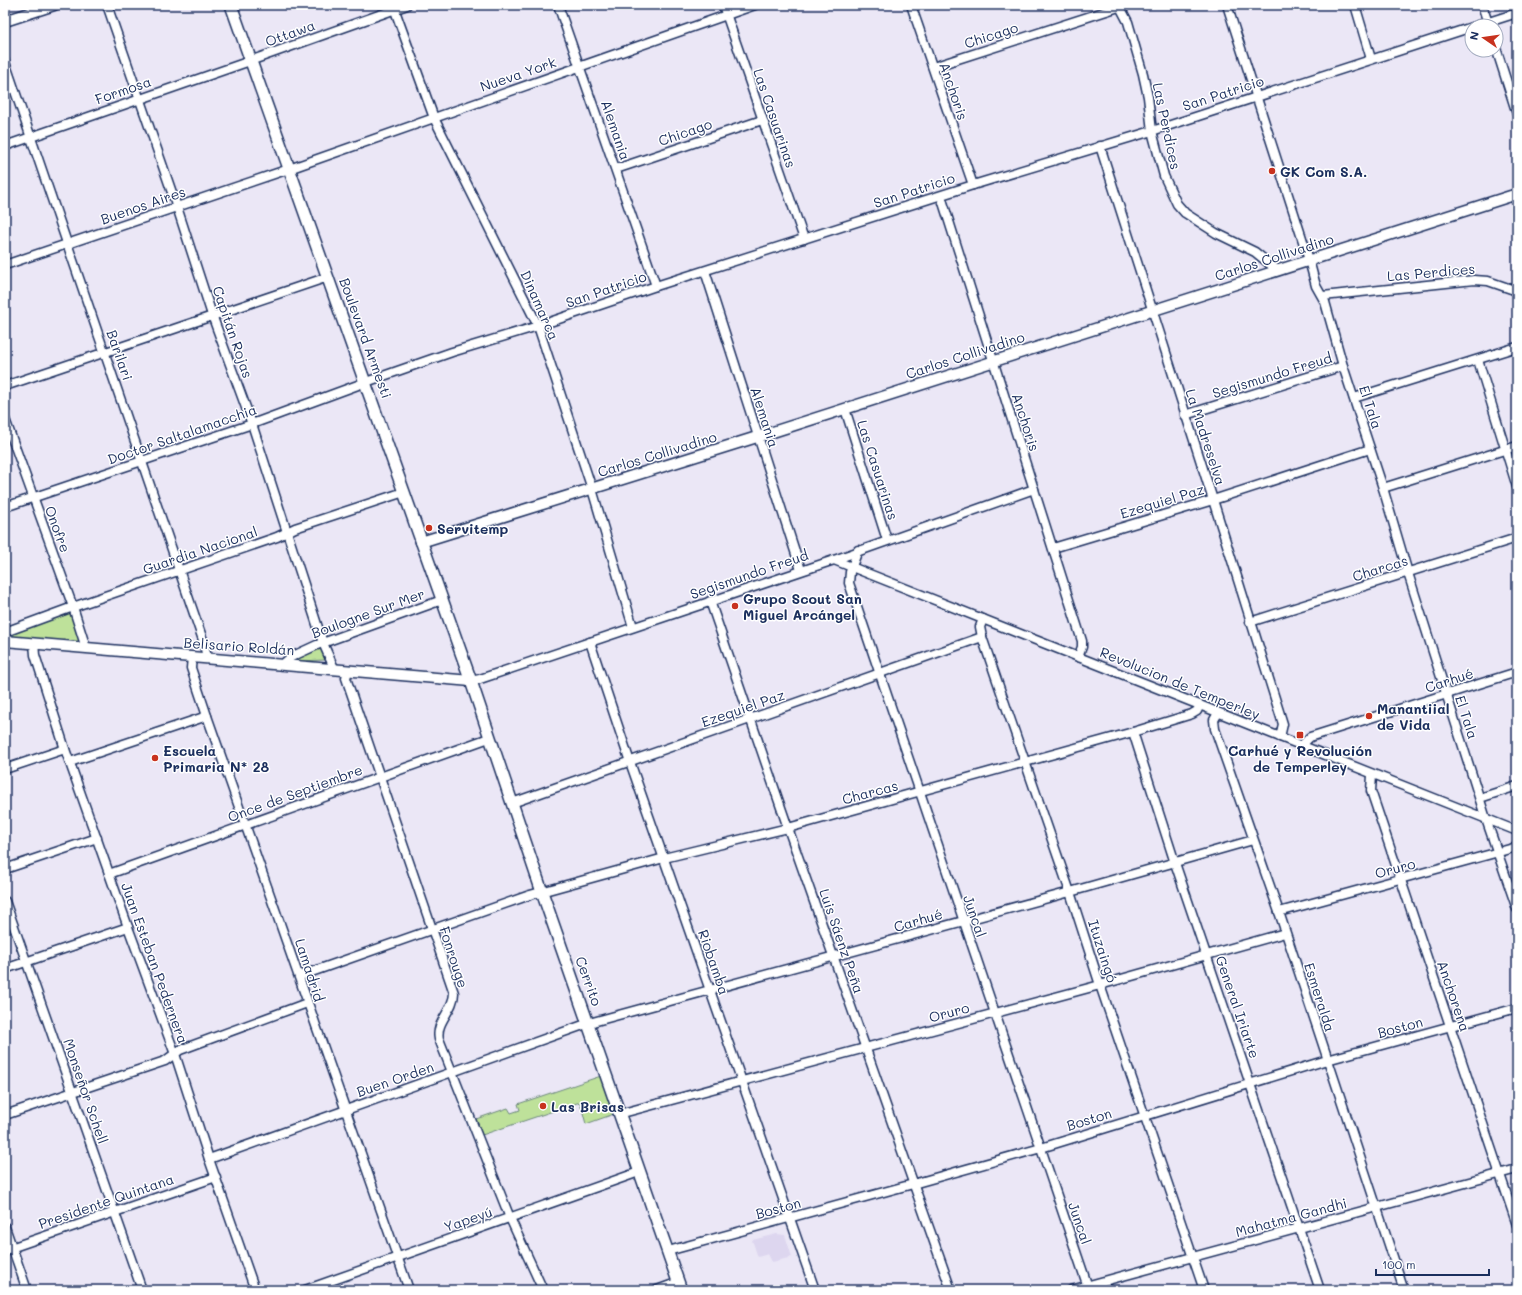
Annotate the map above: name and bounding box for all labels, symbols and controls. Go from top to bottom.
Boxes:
street label: Ottawa [262,15,318,51]
street label: Chicago [962,17,1020,53]
north arrow [1464,18,1504,58]
text: N [1466,30,1482,41]
street label: Nueva York [477,52,559,96]
street label: Anchoris [935,60,973,122]
street label: Las Casuarinas [749,66,801,170]
street label: San Patricio [1180,71,1266,115]
street label: Formosa [92,72,154,108]
street label: Las Perdices [1149,81,1185,171]
street label: Alemania [597,97,635,163]
street label: Chicago [656,114,714,150]
place label: GK Com S.A. [1280,162,1367,181]
marker: GK Com S.A. [1267,166,1277,176]
street label: San Patricio [871,168,957,212]
street label: Buenos Aires [98,182,188,228]
street label: Carlos Collivadino [1212,229,1336,285]
street label: Las Perdices [1386,259,1476,285]
street label: San Patricio [563,266,649,312]
street label: Dinamarca [516,267,564,343]
street label: Boulevard Armesti [335,275,397,401]
street label: Capitán Rojas [208,283,258,381]
street label: Barilari [103,327,137,383]
street label: Carlos Collivadino [903,327,1027,383]
street label: Segismundo Freud [1210,348,1334,402]
street label: El Tala [1355,383,1387,431]
street label: Alemania [746,384,784,450]
street label: La Madreselva [1181,386,1231,488]
street label: Anchoris [1008,391,1044,453]
street label: Doctor Saltalamacchia [105,400,259,468]
street label: Las Casuarinas [853,418,903,522]
street label: Carlos Collivadino [595,427,719,481]
street label: Ezequiel Paz [1118,479,1207,523]
street label: Onofre [41,503,75,555]
place label: Servitemp [437,519,508,538]
street label: Guardia Nacional [140,521,260,579]
marker: Servitemp [424,523,434,533]
street label: Segismundo Freud [687,545,811,603]
street label: Charcas [1350,551,1410,585]
street label: Boulogne Sur Mer [309,584,427,642]
place label: Grupo Scout San Miguel Arcángel [743,589,862,624]
marker: Grupo Scout San Miguel Arcángel [730,601,740,611]
street label: Belisario Roldán [183,633,295,659]
street label: Revolucion de Temperley [1097,642,1263,724]
street label: Carhué [1422,663,1476,697]
street label: Ezequiel Paz [699,685,787,731]
street label: El Tala [1451,693,1483,741]
place label: Manantiial de Vida [1377,699,1450,734]
marker: Manantiial de Vida [1364,711,1374,721]
marker: Carhué y Revolución de Temperley [1295,730,1305,740]
place label: Escuela Primaria N* 28 [163,741,270,776]
place label: Carhué y Revolución de Temperley [1228,741,1372,776]
marker: Escuela Primaria N* 28 [150,753,160,763]
street label: Once de Septiembre [225,760,365,826]
street label: Charcas [840,775,900,809]
street label: Oruro [1373,854,1417,882]
street label: Juan Esteban Pedernera [117,880,193,1046]
street label: Luis Sáenz Peña [815,886,869,996]
street label: Juncal [959,892,991,940]
street label: Carhué [891,904,945,936]
street label: Ituzaingó [1084,917,1122,985]
street label: Fonrouge [435,924,473,990]
street label: Riobamba [694,927,734,997]
street label: Lamadrid [291,936,329,1004]
street label: General Iriarte [1212,953,1264,1061]
street label: Cerrito [571,954,607,1008]
street label: Anchorena [1433,958,1475,1034]
street label: Esmeralda [1300,960,1340,1034]
street label: Oruro [927,998,971,1026]
street label: Boston [1375,1012,1425,1042]
street label: Monseñor Schell [59,1036,113,1146]
street label: Buen Orden [354,1057,436,1101]
place label: Las Brisas [551,1097,624,1116]
marker: Las Brisas [538,1101,548,1111]
street label: Boston [1064,1103,1114,1135]
street label: Presidente Quintana [36,1169,176,1233]
street label: Boston [753,1193,803,1223]
street label: Mahatma Gandhi [1233,1193,1349,1241]
street label: Juncal [1064,1199,1096,1247]
street label: Yapeyú [441,1202,495,1236]
scale bar [1376,1251,1489,1277]
text: 100 m [1382,1256,1416,1272]

